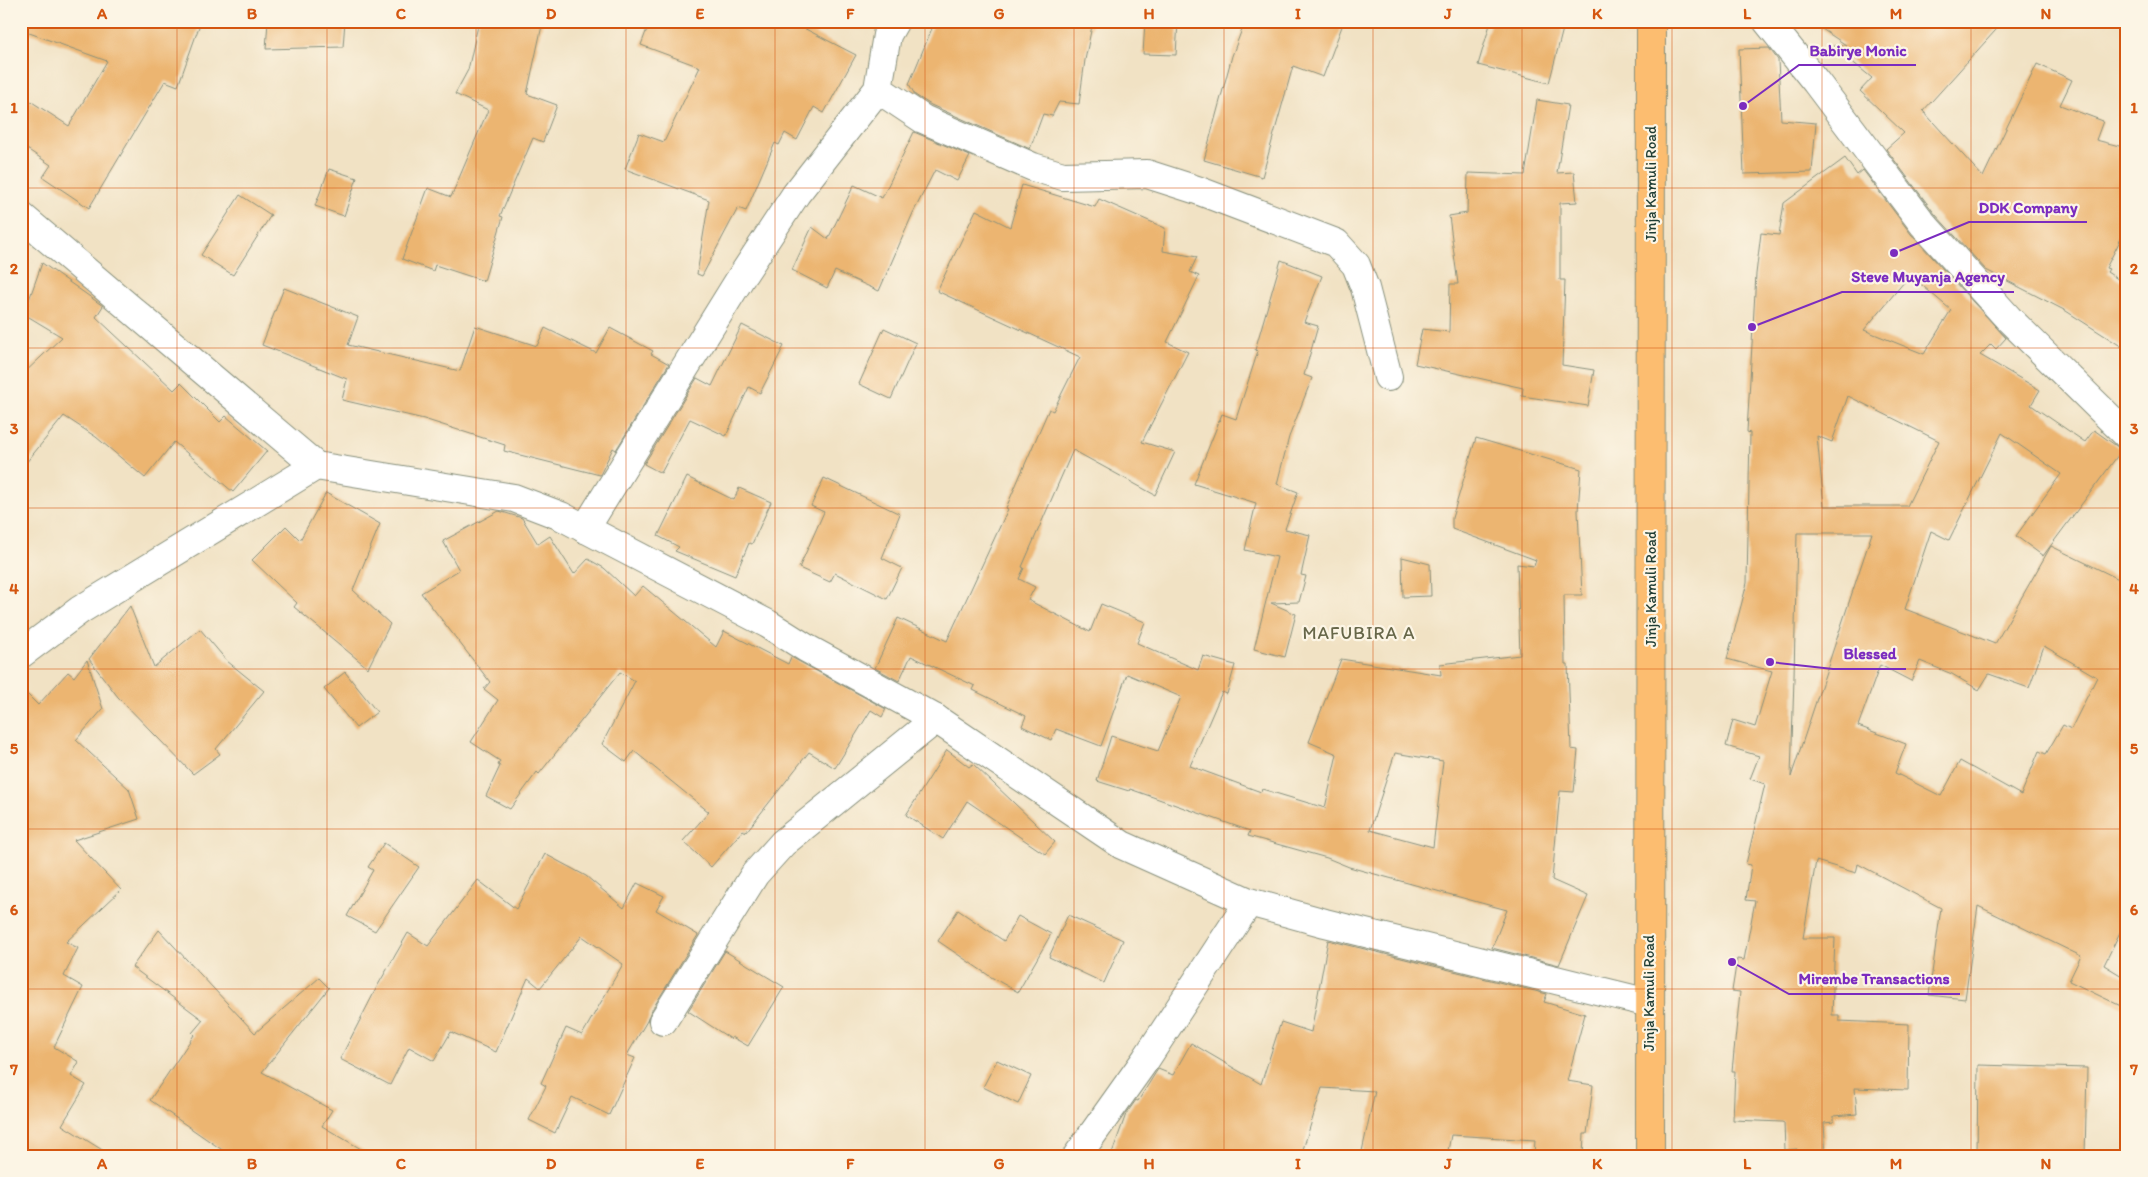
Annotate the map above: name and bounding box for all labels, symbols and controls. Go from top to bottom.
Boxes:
text: A [96,4,108,23]
text: B [247,4,258,23]
text: C [396,4,407,23]
text: D [546,4,557,23]
text: E [696,4,705,23]
text: F [846,4,855,23]
text: G [993,4,1005,23]
text: H [1143,4,1155,23]
text: I [1295,4,1301,23]
text: J [1443,4,1452,23]
text: K [1592,4,1603,23]
text: L [1743,4,1752,23]
text: M [1890,4,1902,23]
text: N [2041,4,2051,23]
callout: Babirye Monic [1799,34,1916,65]
text: Babirye Monic [1809,41,1907,61]
text: 1 [10,98,18,117]
text: 1 [2130,98,2138,117]
street label: Jinja Kamuli Road [1642,126,1660,242]
callout: DDK Company [1969,191,2087,222]
text: DDK Company [1979,198,2078,218]
text: 2 [10,259,19,278]
text: 2 [2130,259,2139,278]
callout: Steve Muyanja Agency [1842,261,2014,292]
text: Steve Muyanja Agency [1851,267,2005,287]
text: 3 [10,419,19,438]
text: 3 [2130,419,2139,438]
street label: Jinja Kamuli Road [1642,531,1660,647]
text: 4 [9,579,19,598]
text: 4 [2129,579,2139,598]
district label: MAFUBIRA A [1302,622,1416,644]
callout: Blessed [1833,638,1906,669]
text: Blessed [1843,644,1897,663]
text: 5 [10,739,19,758]
text: 5 [2130,739,2139,758]
text: 6 [10,900,19,919]
text: 6 [2130,900,2139,919]
street label: Jinja Kamuli Road [1640,935,1658,1051]
callout: Mirembe Transactions [1789,963,1960,994]
text: Mirembe Transactions [1798,969,1950,988]
text: 7 [9,1060,18,1079]
text: 7 [2129,1060,2138,1079]
text: A [96,1154,108,1173]
text: B [247,1154,258,1173]
text: C [396,1154,407,1173]
text: D [546,1154,557,1173]
text: E [696,1154,705,1173]
text: F [846,1154,855,1173]
text: G [993,1154,1005,1173]
text: H [1143,1154,1155,1173]
text: I [1295,1154,1301,1173]
text: J [1443,1154,1452,1173]
text: K [1592,1154,1603,1173]
text: L [1743,1154,1752,1173]
text: M [1890,1154,1902,1173]
text: N [2041,1154,2051,1173]

